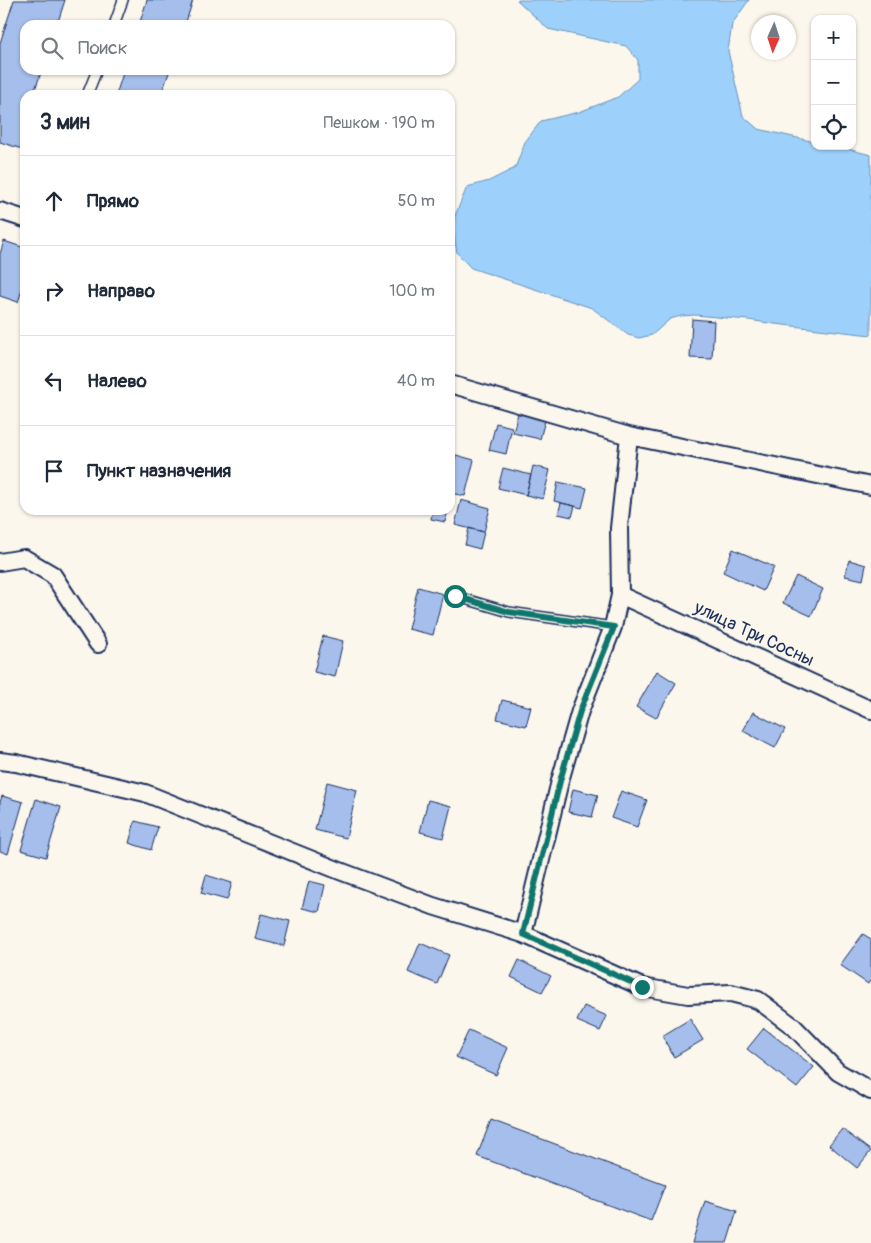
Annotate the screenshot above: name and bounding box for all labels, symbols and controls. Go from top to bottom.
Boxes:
north arrow [751,15,796,60]
map controls [811,15,856,150]
button: + [811,15,856,60]
search box [20,20,455,75]
icon: search [38,34,66,62]
text: Поиск [78,36,128,60]
button: − [811,60,856,105]
button: locate [811,105,856,150]
text: 3 мин [40,109,90,136]
text: Пешком · 190 m [324,113,435,133]
icon: ahead [40,187,68,215]
text: Прямо [87,189,139,213]
text: 50 m [398,191,435,211]
icon: right [40,277,68,305]
text: Направо [87,279,155,303]
text: 100 m [389,281,435,301]
icon: left [40,367,68,395]
text: Налево [87,369,147,393]
text: 40 m [397,371,435,391]
icon: arrive [40,457,68,485]
text: Пункт назначения [87,459,231,483]
route start [444,585,467,608]
street label: улица Три Сосны [690,596,818,672]
route end [631,976,654,999]

